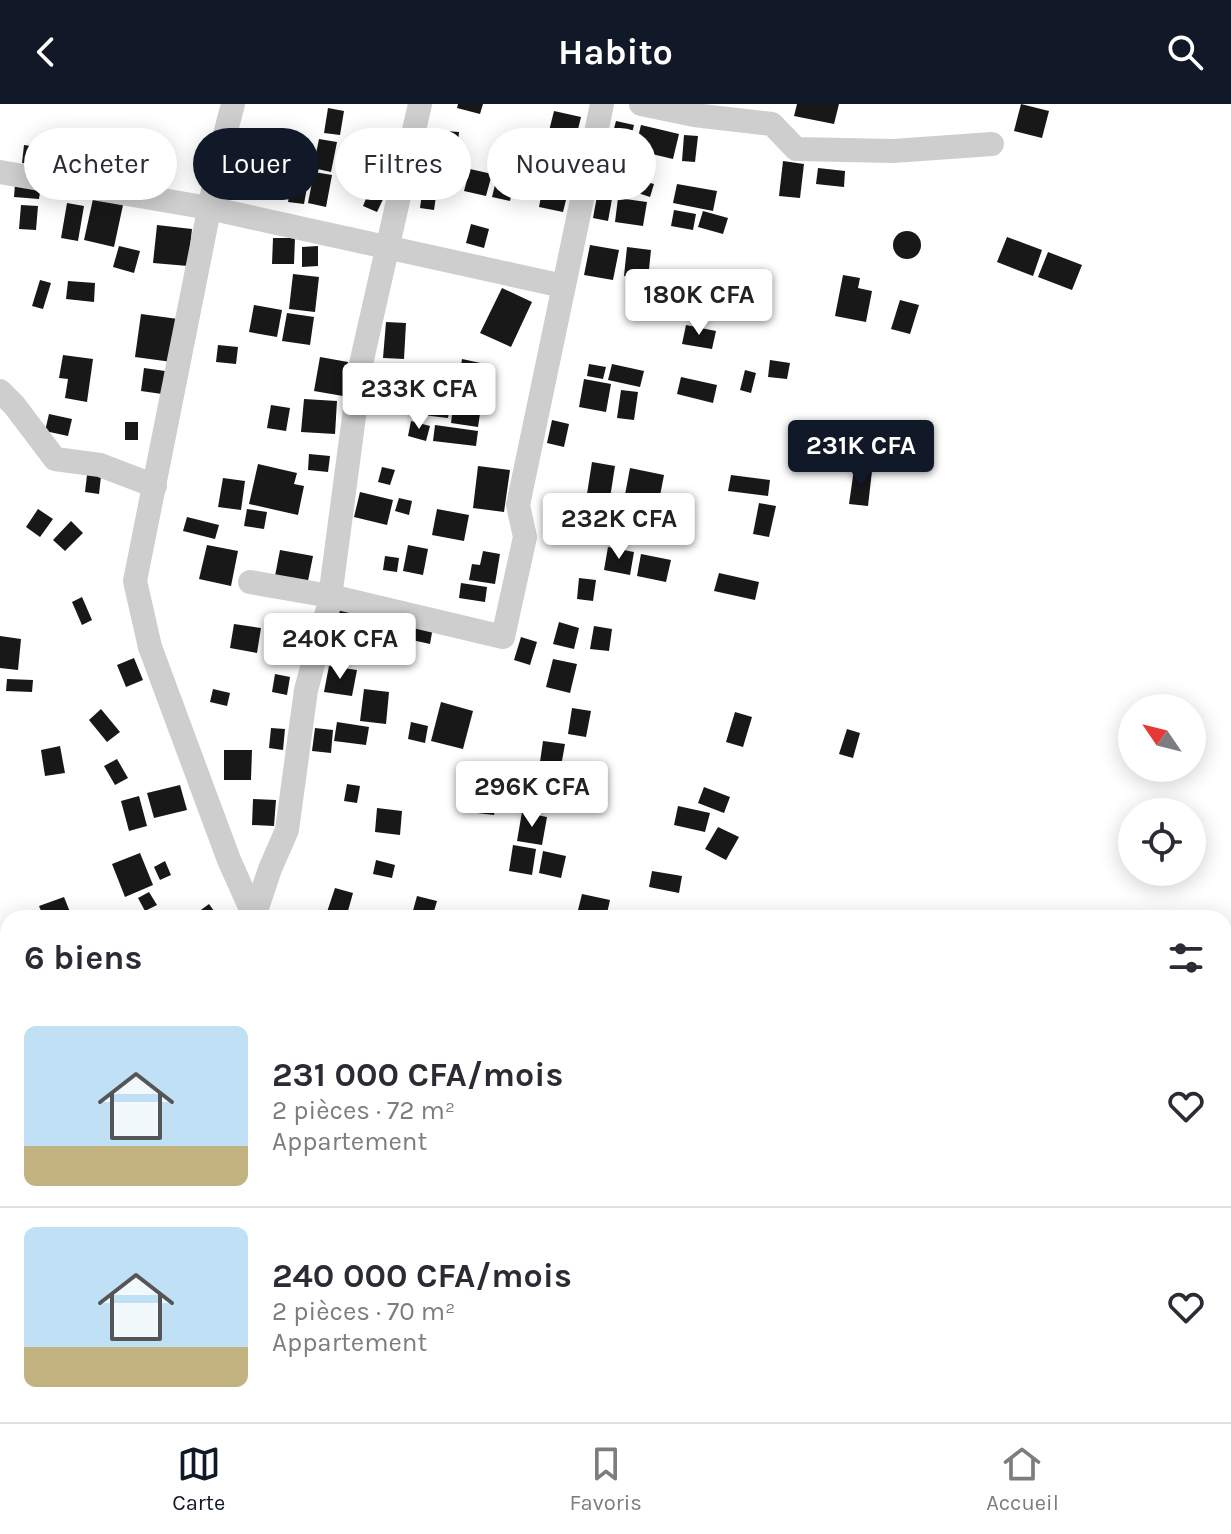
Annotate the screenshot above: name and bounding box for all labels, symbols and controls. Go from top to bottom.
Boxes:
icon: back [24,30,68,74]
icon: search [1163,30,1207,74]
text: Habito [558,31,673,73]
chip: Acheter [24,128,177,200]
chip: Louer [193,128,319,200]
chip: Filtres [335,128,471,200]
chip: Nouveau [487,128,656,200]
pin: 180K CFA [616,269,782,337]
text: 180K CFA [643,279,755,310]
pin: 233K CFA [336,363,502,431]
text: 233K CFA [361,373,477,404]
pin: 231K CFA [778,420,944,488]
text: 231K CFA [806,430,916,461]
pin: 232K CFA [536,493,702,561]
text: 232K CFA [561,503,677,534]
pin: 240K CFA [257,613,423,681]
text: 240K CFA [282,623,398,654]
north arrow [1118,694,1206,782]
map controls [1118,694,1206,886]
pin: 296K CFA [449,761,615,829]
text: 296K CFA [474,771,590,802]
button: locate [1118,798,1206,886]
icon: filters [1164,936,1208,980]
text: 6 biens [24,938,142,978]
text: 231 000 CFA/mois [272,1055,563,1095]
icon: home [88,1058,184,1154]
icon: heart [1164,1084,1208,1128]
text: 2 pièces · 72 m² [272,1095,455,1126]
text: Appartement [272,1126,427,1157]
text: 240 000 CFA/mois [272,1256,572,1296]
icon: home [88,1259,184,1355]
icon: heart [1164,1285,1208,1329]
text: 2 pièces · 70 m² [272,1296,456,1327]
text: Appartement [272,1327,427,1358]
tab: Carte [172,1442,225,1516]
tab: Favoris [570,1442,642,1516]
tab: Accueil [986,1442,1059,1516]

